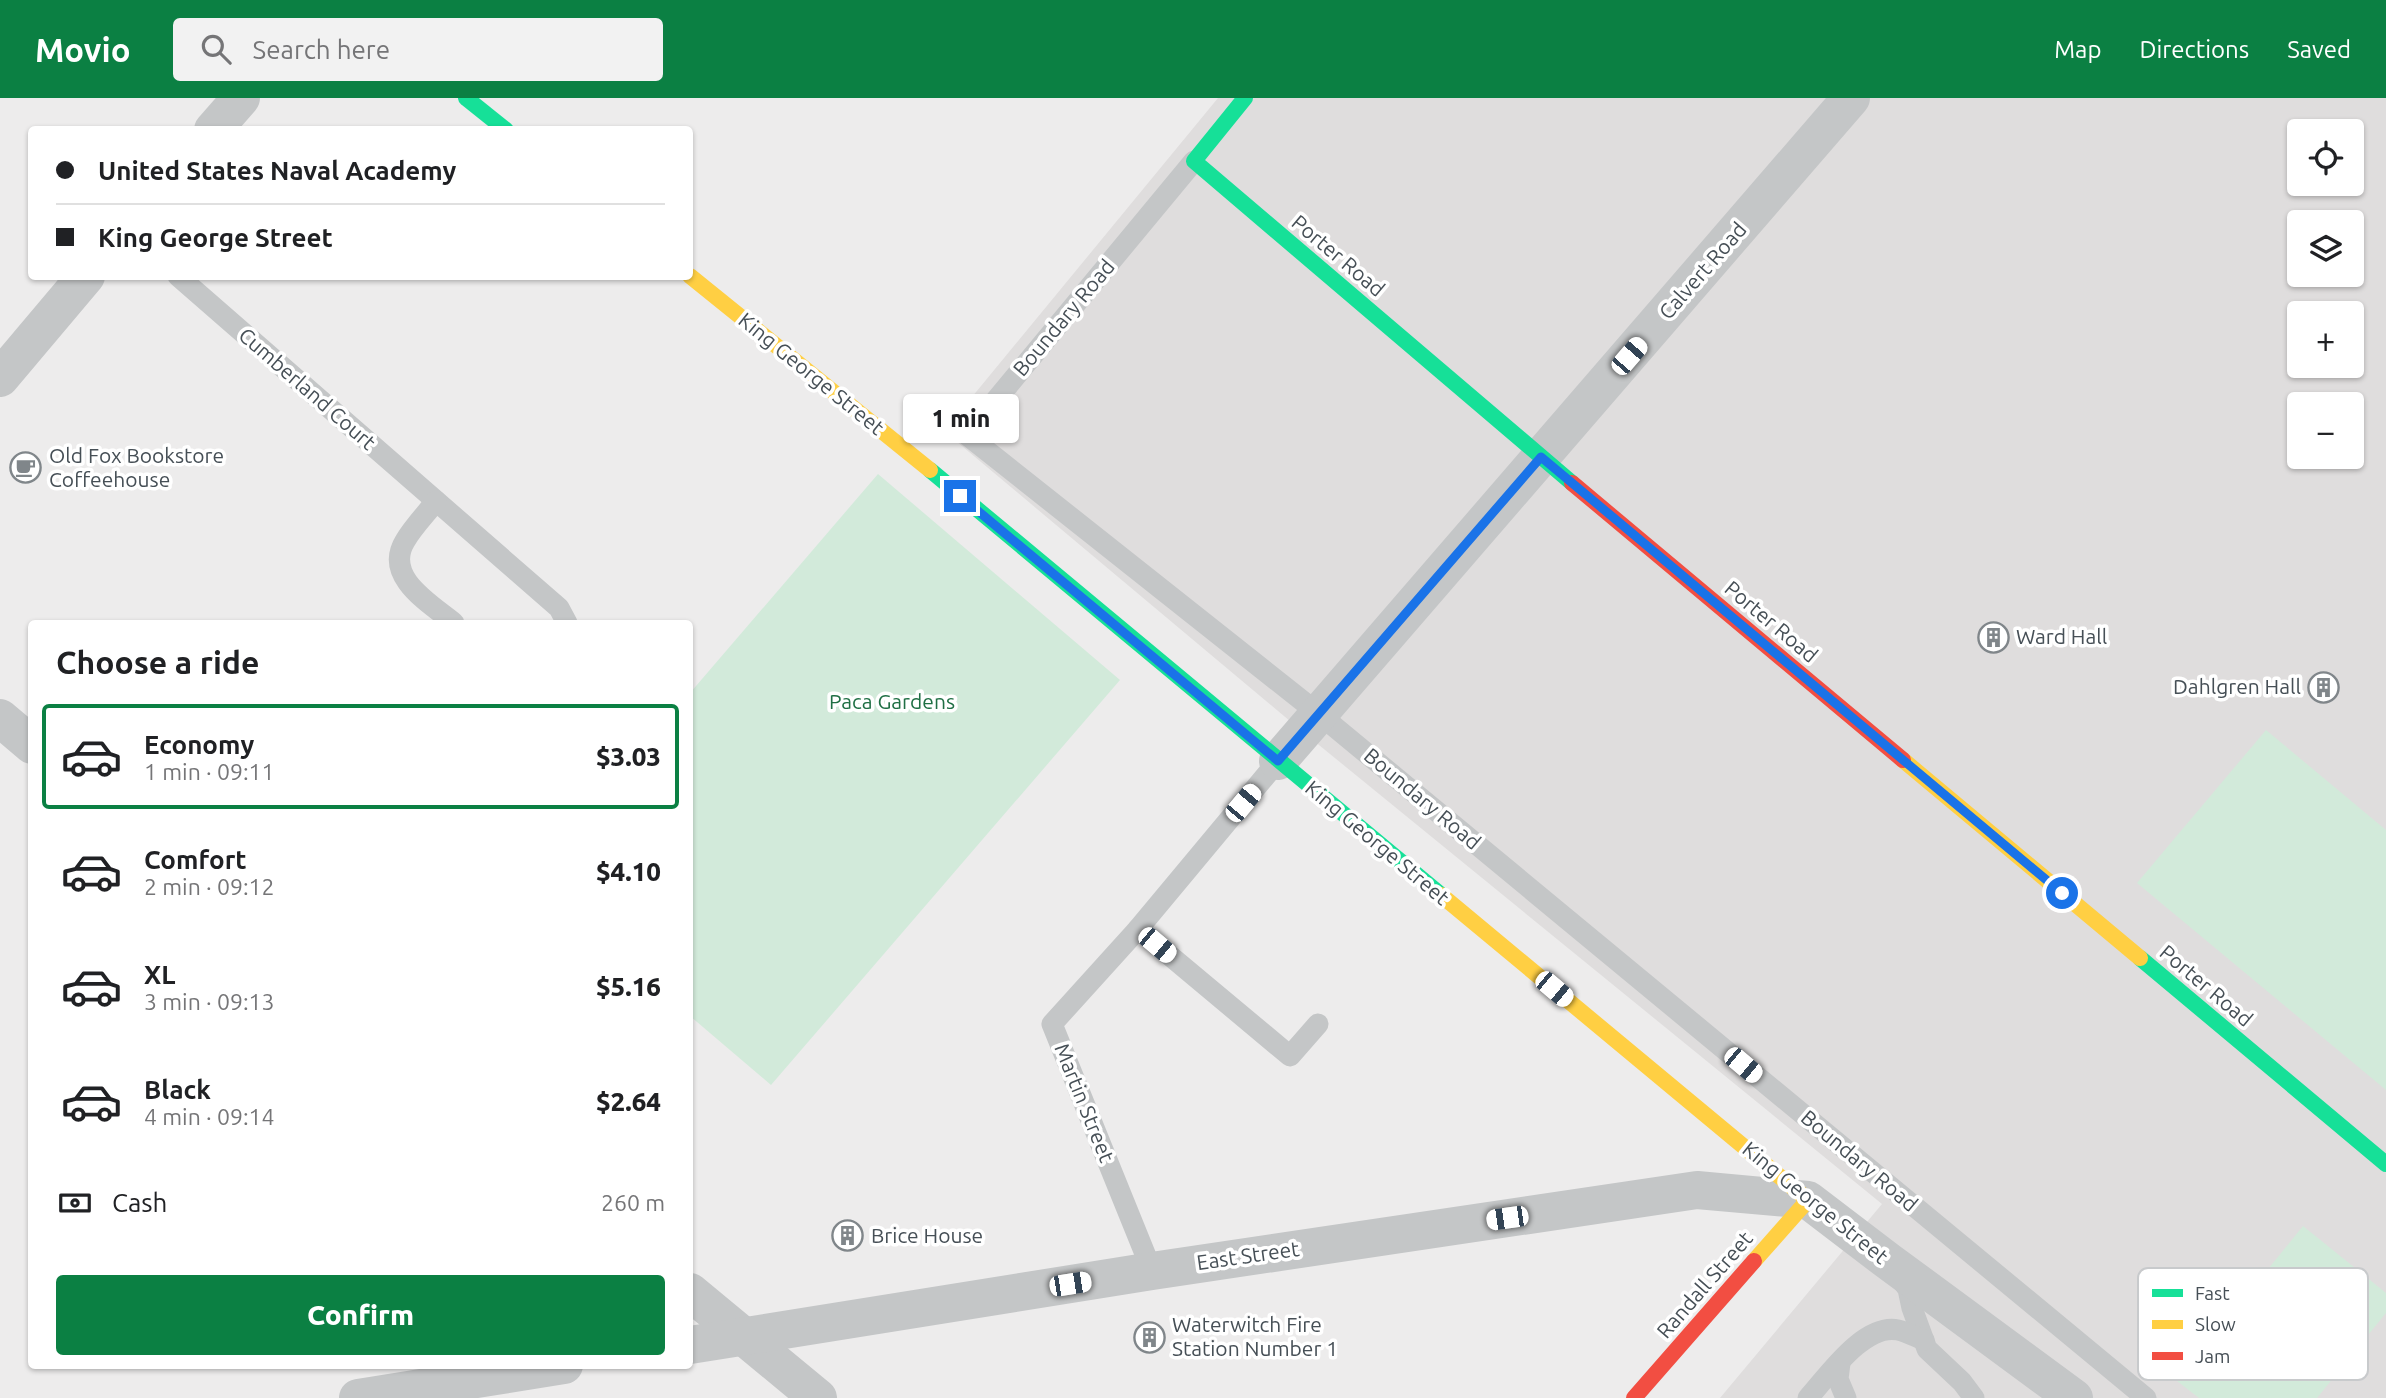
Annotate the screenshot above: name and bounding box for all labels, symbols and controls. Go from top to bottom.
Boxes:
search box [173,18,663,81]
icon: search [197,30,235,68]
text: Movio [35,31,131,68]
text: Search here [253,35,390,64]
text: Map [2054,36,2101,63]
text: Directions [2139,36,2249,63]
text: Saved [2287,36,2351,63]
map controls [2287,119,2364,469]
button: locate [2287,119,2364,196]
text: United States Naval Academy [98,156,456,185]
street label: Porter Road [1287,210,1390,301]
button: layers [2287,210,2364,287]
street label: Calvert Road [1654,217,1751,324]
text: King George Street [98,223,333,252]
street label: Boundary Road [1008,254,1119,380]
button: + [2287,301,2364,378]
street label: King George Street [734,307,889,439]
street label: Cumberland Court [234,322,381,454]
car [1608,333,1651,379]
button: − [2287,392,2364,469]
callout: 1 min [902,394,1018,444]
text: 1 min [932,406,990,431]
place label: Old Fox Bookstore Coffeehouse [49,443,224,491]
cafe icon: Old Fox Bookstore Coffeehouse [9,451,43,485]
route end [944,480,976,512]
street label: Porter Road [1720,576,1823,667]
building icon: Ward Hall [1976,620,2010,654]
place label: Ward Hall [2016,624,2107,648]
text: Choose a ride [56,644,259,680]
building icon: Dahlgren Hall [2307,670,2341,704]
place label: Dahlgren Hall [2173,674,2301,698]
park label: Paca Gardens [829,689,955,713]
icon: car [60,725,123,788]
text: Economy [144,730,254,759]
text: $3.03 [596,742,661,771]
street label: Boundary Road [1360,743,1486,854]
text: 1 min · 09:11 [144,759,275,784]
street label: King George Street [1301,775,1454,909]
car [1222,780,1265,826]
icon: car [60,840,123,903]
text: Comfort [144,845,247,874]
text: $4.10 [596,857,661,886]
text: 2 min · 09:12 [144,874,275,899]
route start [2046,877,2078,909]
car [1135,923,1180,967]
street label: Porter Road [2155,940,2258,1031]
icon: car [60,955,123,1018]
text: XL [144,960,175,989]
car [1532,967,1577,1011]
text: $5.16 [596,972,661,1001]
text: 3 min · 09:13 [144,989,275,1014]
street label: Martin Street [1050,1040,1120,1165]
car [1721,1043,1766,1087]
icon: car [60,1070,123,1133]
text: Black [144,1075,211,1104]
text: $2.64 [596,1087,661,1116]
text: 4 min · 09:14 [144,1104,275,1129]
street label: Boundary Road [1797,1105,1923,1216]
street label: King George Street [1738,1136,1893,1268]
icon: cash [56,1184,94,1222]
text: Cash [112,1188,167,1217]
text: 260 m [601,1190,665,1215]
car [1485,1205,1530,1231]
building icon: Brice House [831,1219,865,1253]
place label: Brice House [871,1223,983,1247]
street label: Randall Street [1651,1226,1757,1343]
street label: East Street [1195,1236,1301,1274]
legend [2138,1268,2368,1380]
car [1048,1270,1093,1298]
button: Confirm [56,1275,665,1355]
text: Fast [2195,1282,2230,1304]
place label: Waterwitch Fire Station Number 1 [1172,1312,1338,1360]
text: Slow [2195,1313,2236,1335]
building icon: Waterwitch Fire Station Number 1 [1132,1320,1166,1354]
text: Jam [2195,1345,2231,1367]

